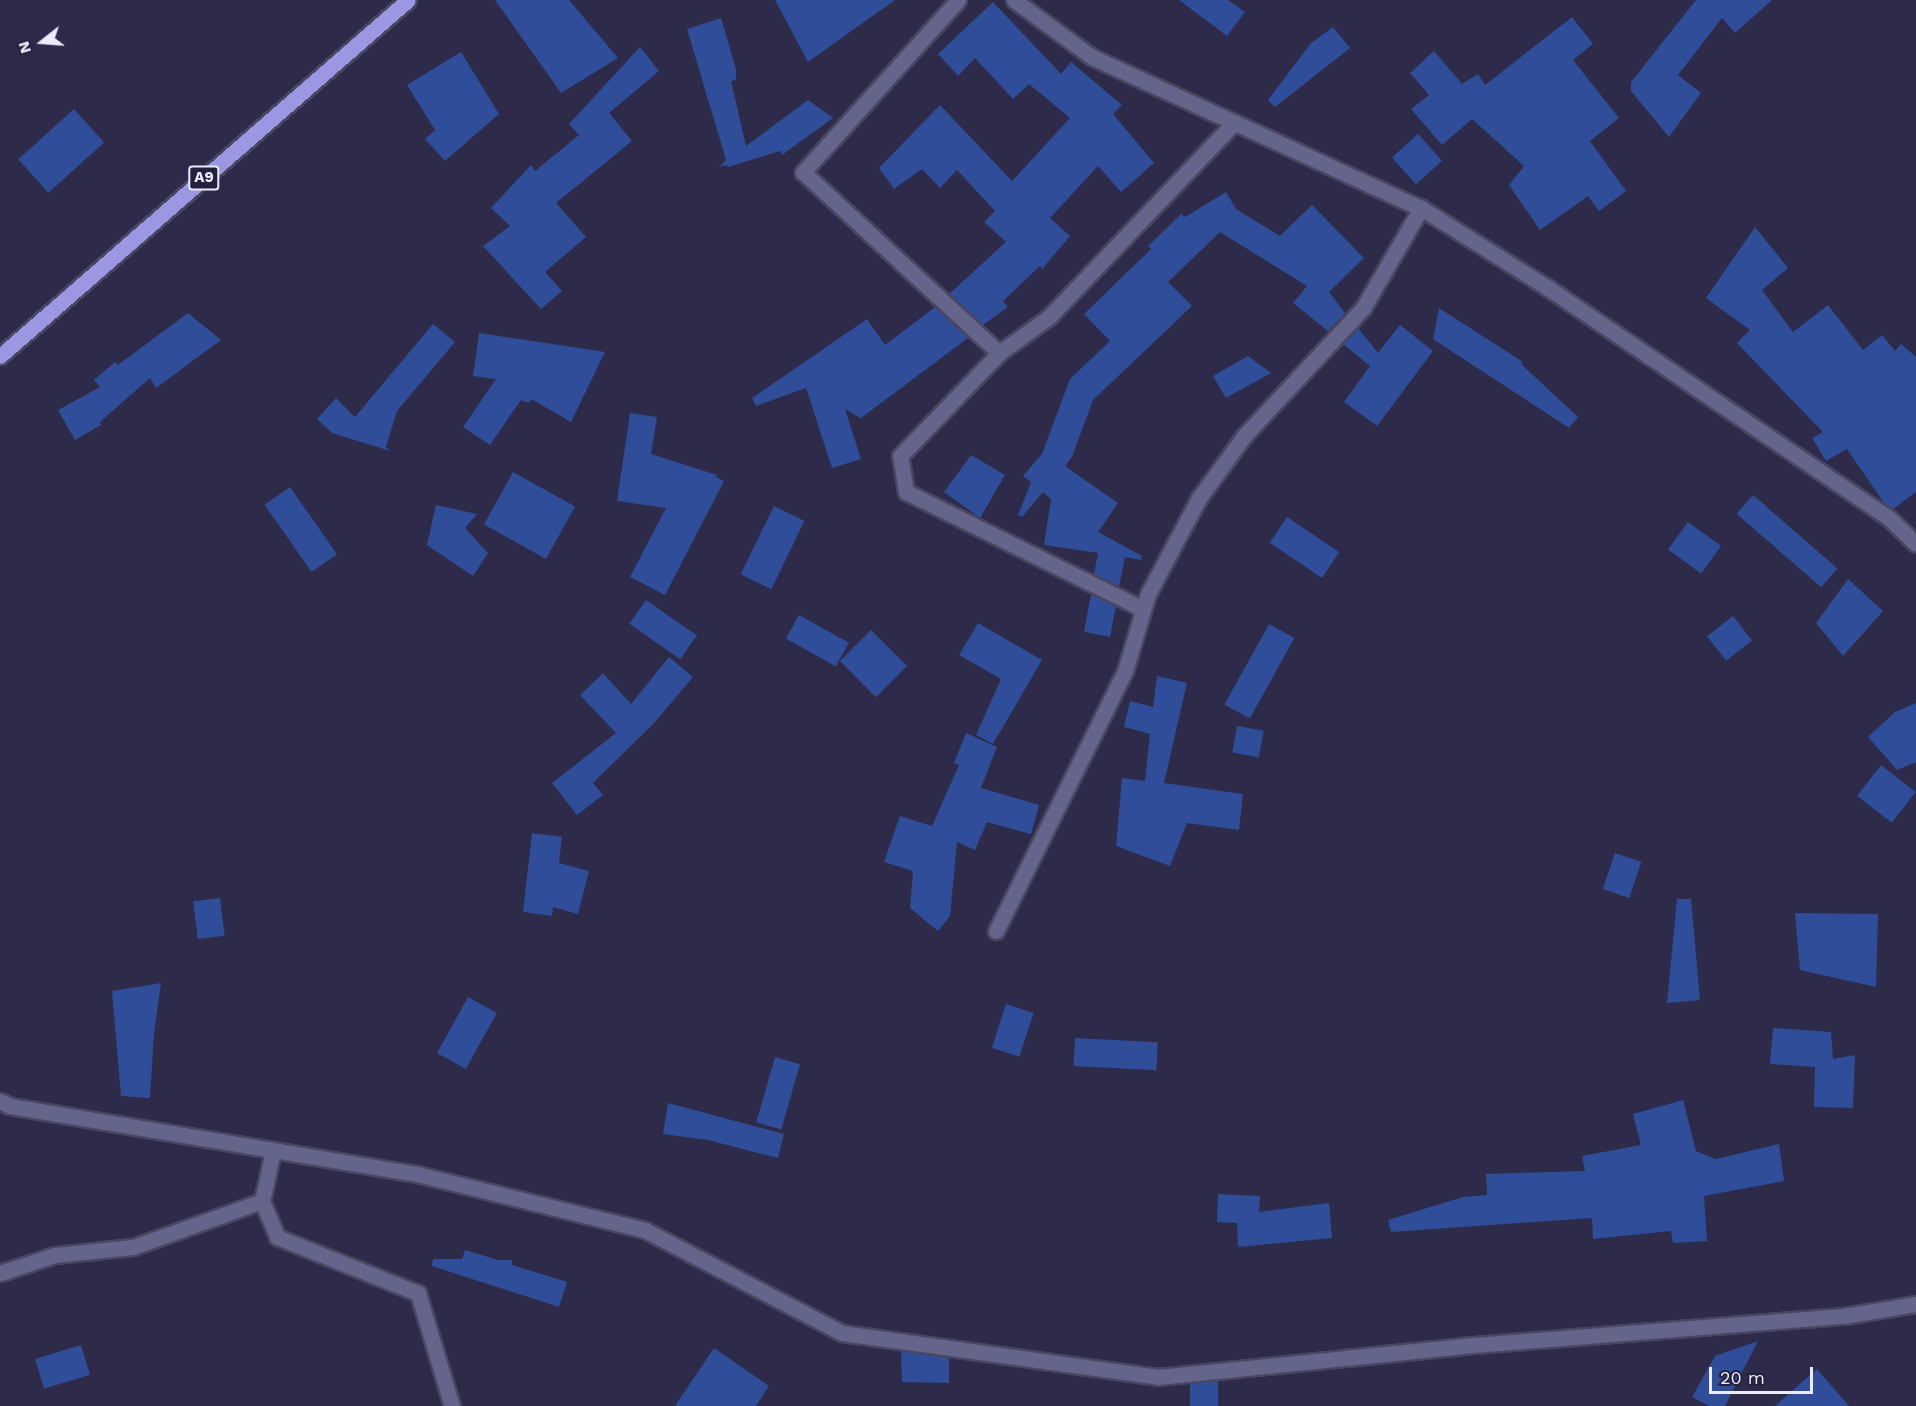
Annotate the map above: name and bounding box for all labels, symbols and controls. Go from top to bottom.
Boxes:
north arrow [12,12,72,72]
text: N [13,39,35,56]
road number: A9 [188,166,220,190]
scale bar [1712,1355,1816,1393]
text: 20 m [1720,1367,1765,1388]

